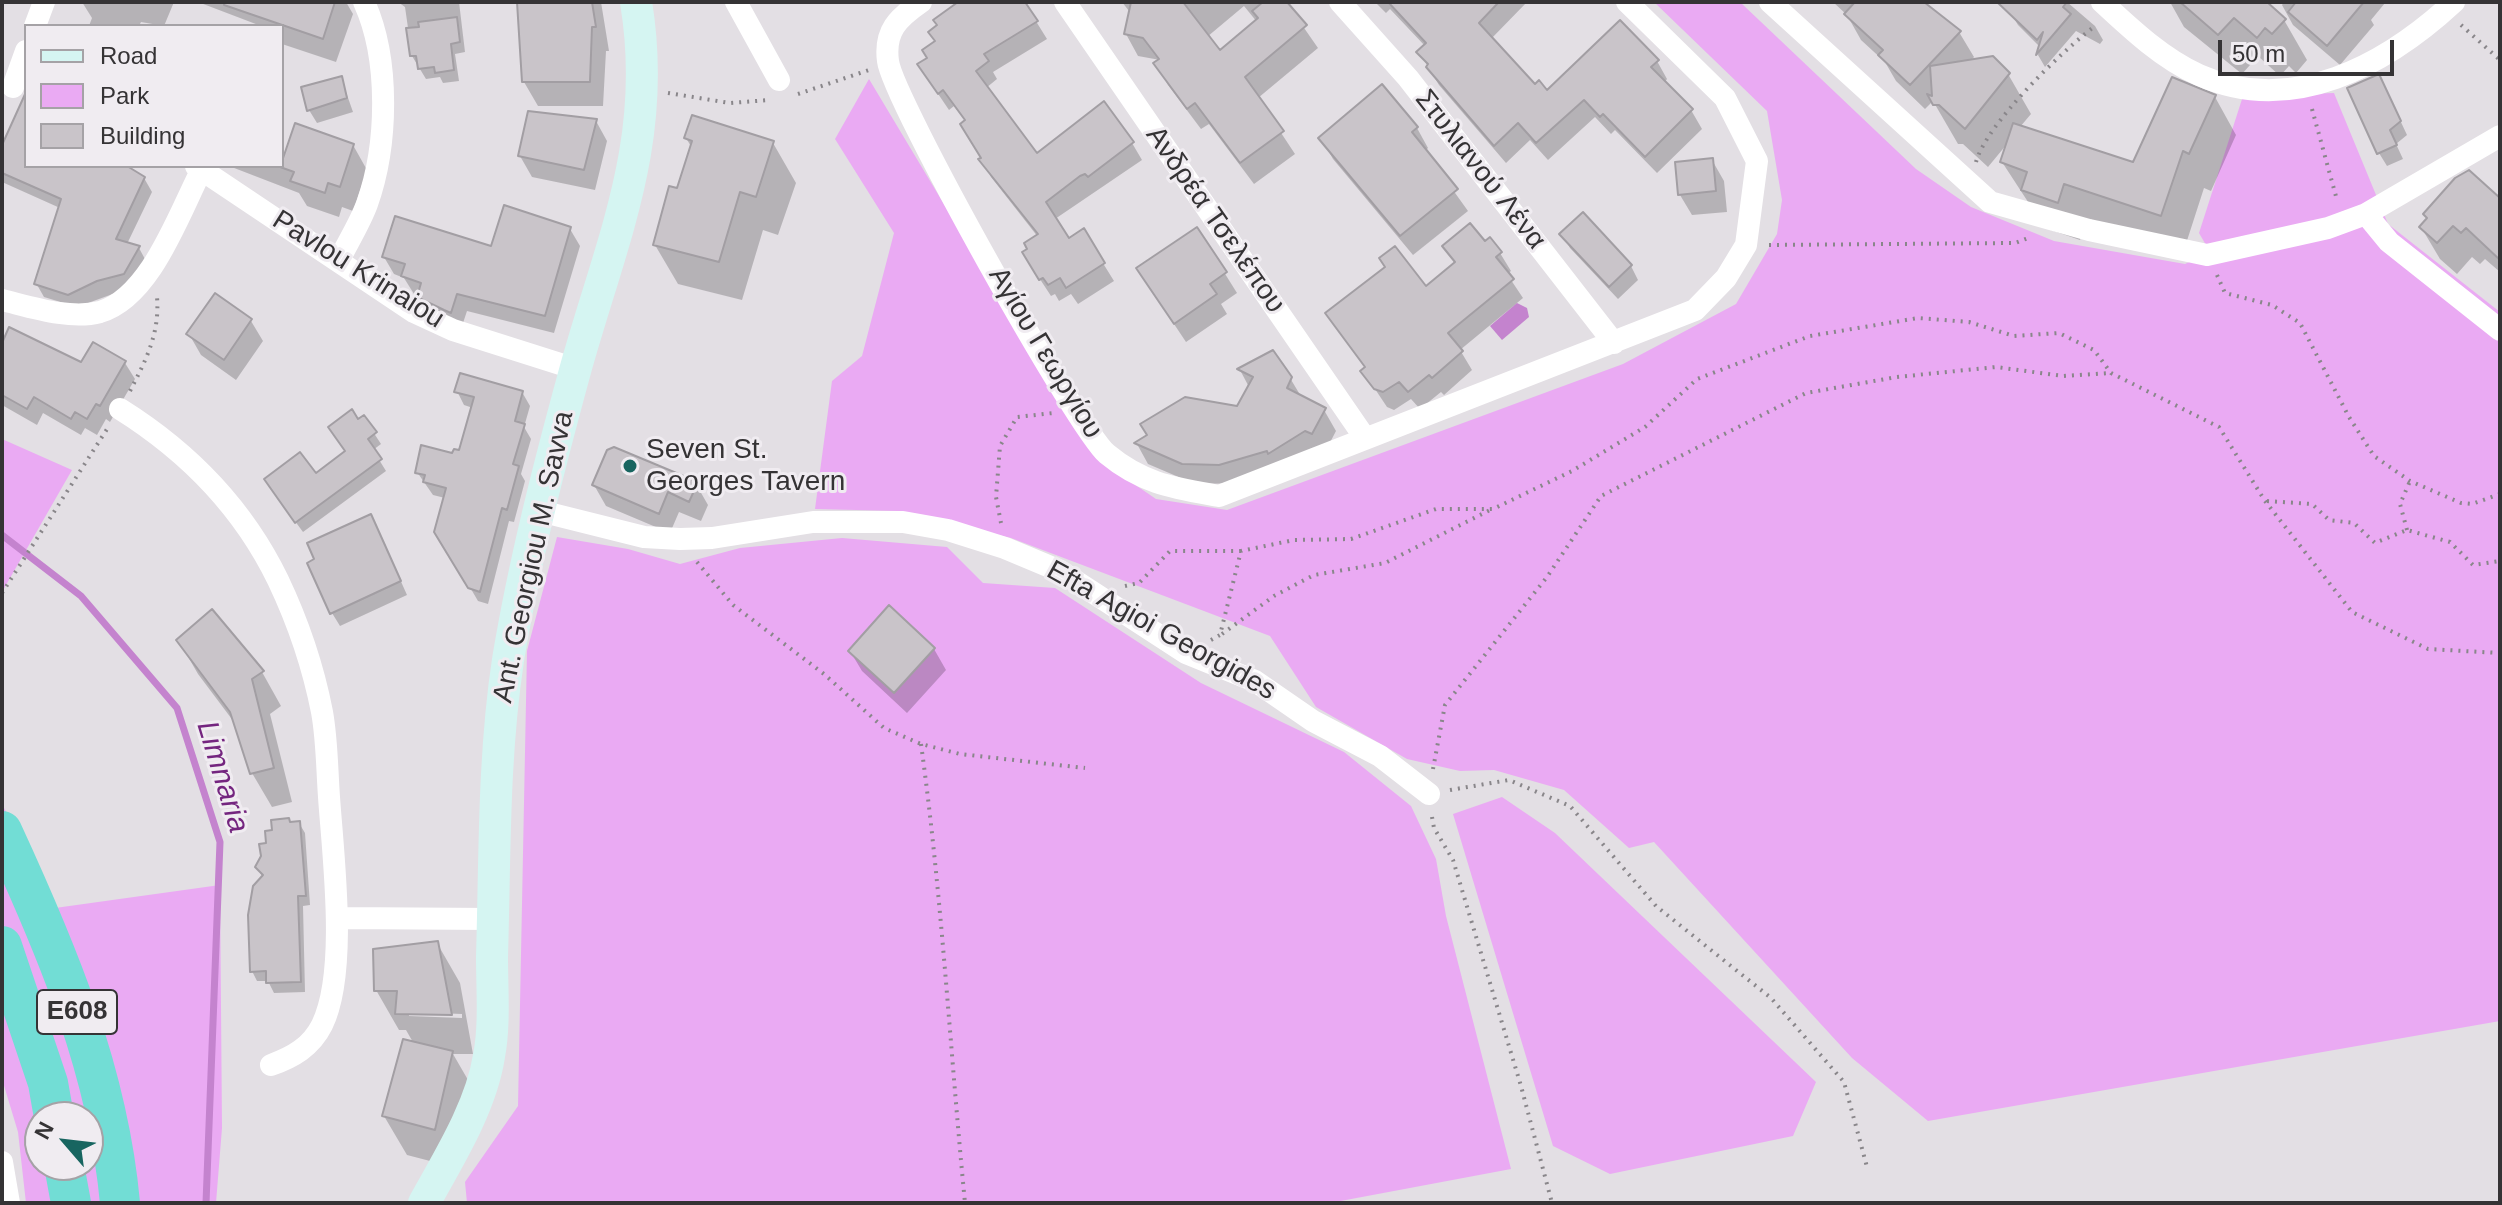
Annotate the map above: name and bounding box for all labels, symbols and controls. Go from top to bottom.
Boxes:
legend [24,24,284,168]
scale bar [2222,24,2398,74]
text: 50 m [2232,40,2285,67]
text: Road [100,42,157,69]
text: Park [100,82,149,109]
street label: Στυλιανού Λένα [1407,84,1553,256]
street label: Ανδρέα Τσελέπου [1138,120,1292,320]
text: Building [100,122,185,149]
street label: Pavlou Krinaiou [266,204,450,336]
street label: Αγίου Γεωργίου [981,261,1109,445]
street label: Ant. Georgiou M. Savva [487,408,581,706]
place label: Seven St. Georges Tavern [646,433,845,499]
marker: Seven St. Georges Tavern [621,457,639,475]
street label: Efta Agioi Georgides [1041,554,1281,708]
water label: Limnaria [188,717,256,837]
road number: E608 [37,990,117,1034]
north arrow [24,1101,104,1181]
text: N [29,1118,59,1143]

